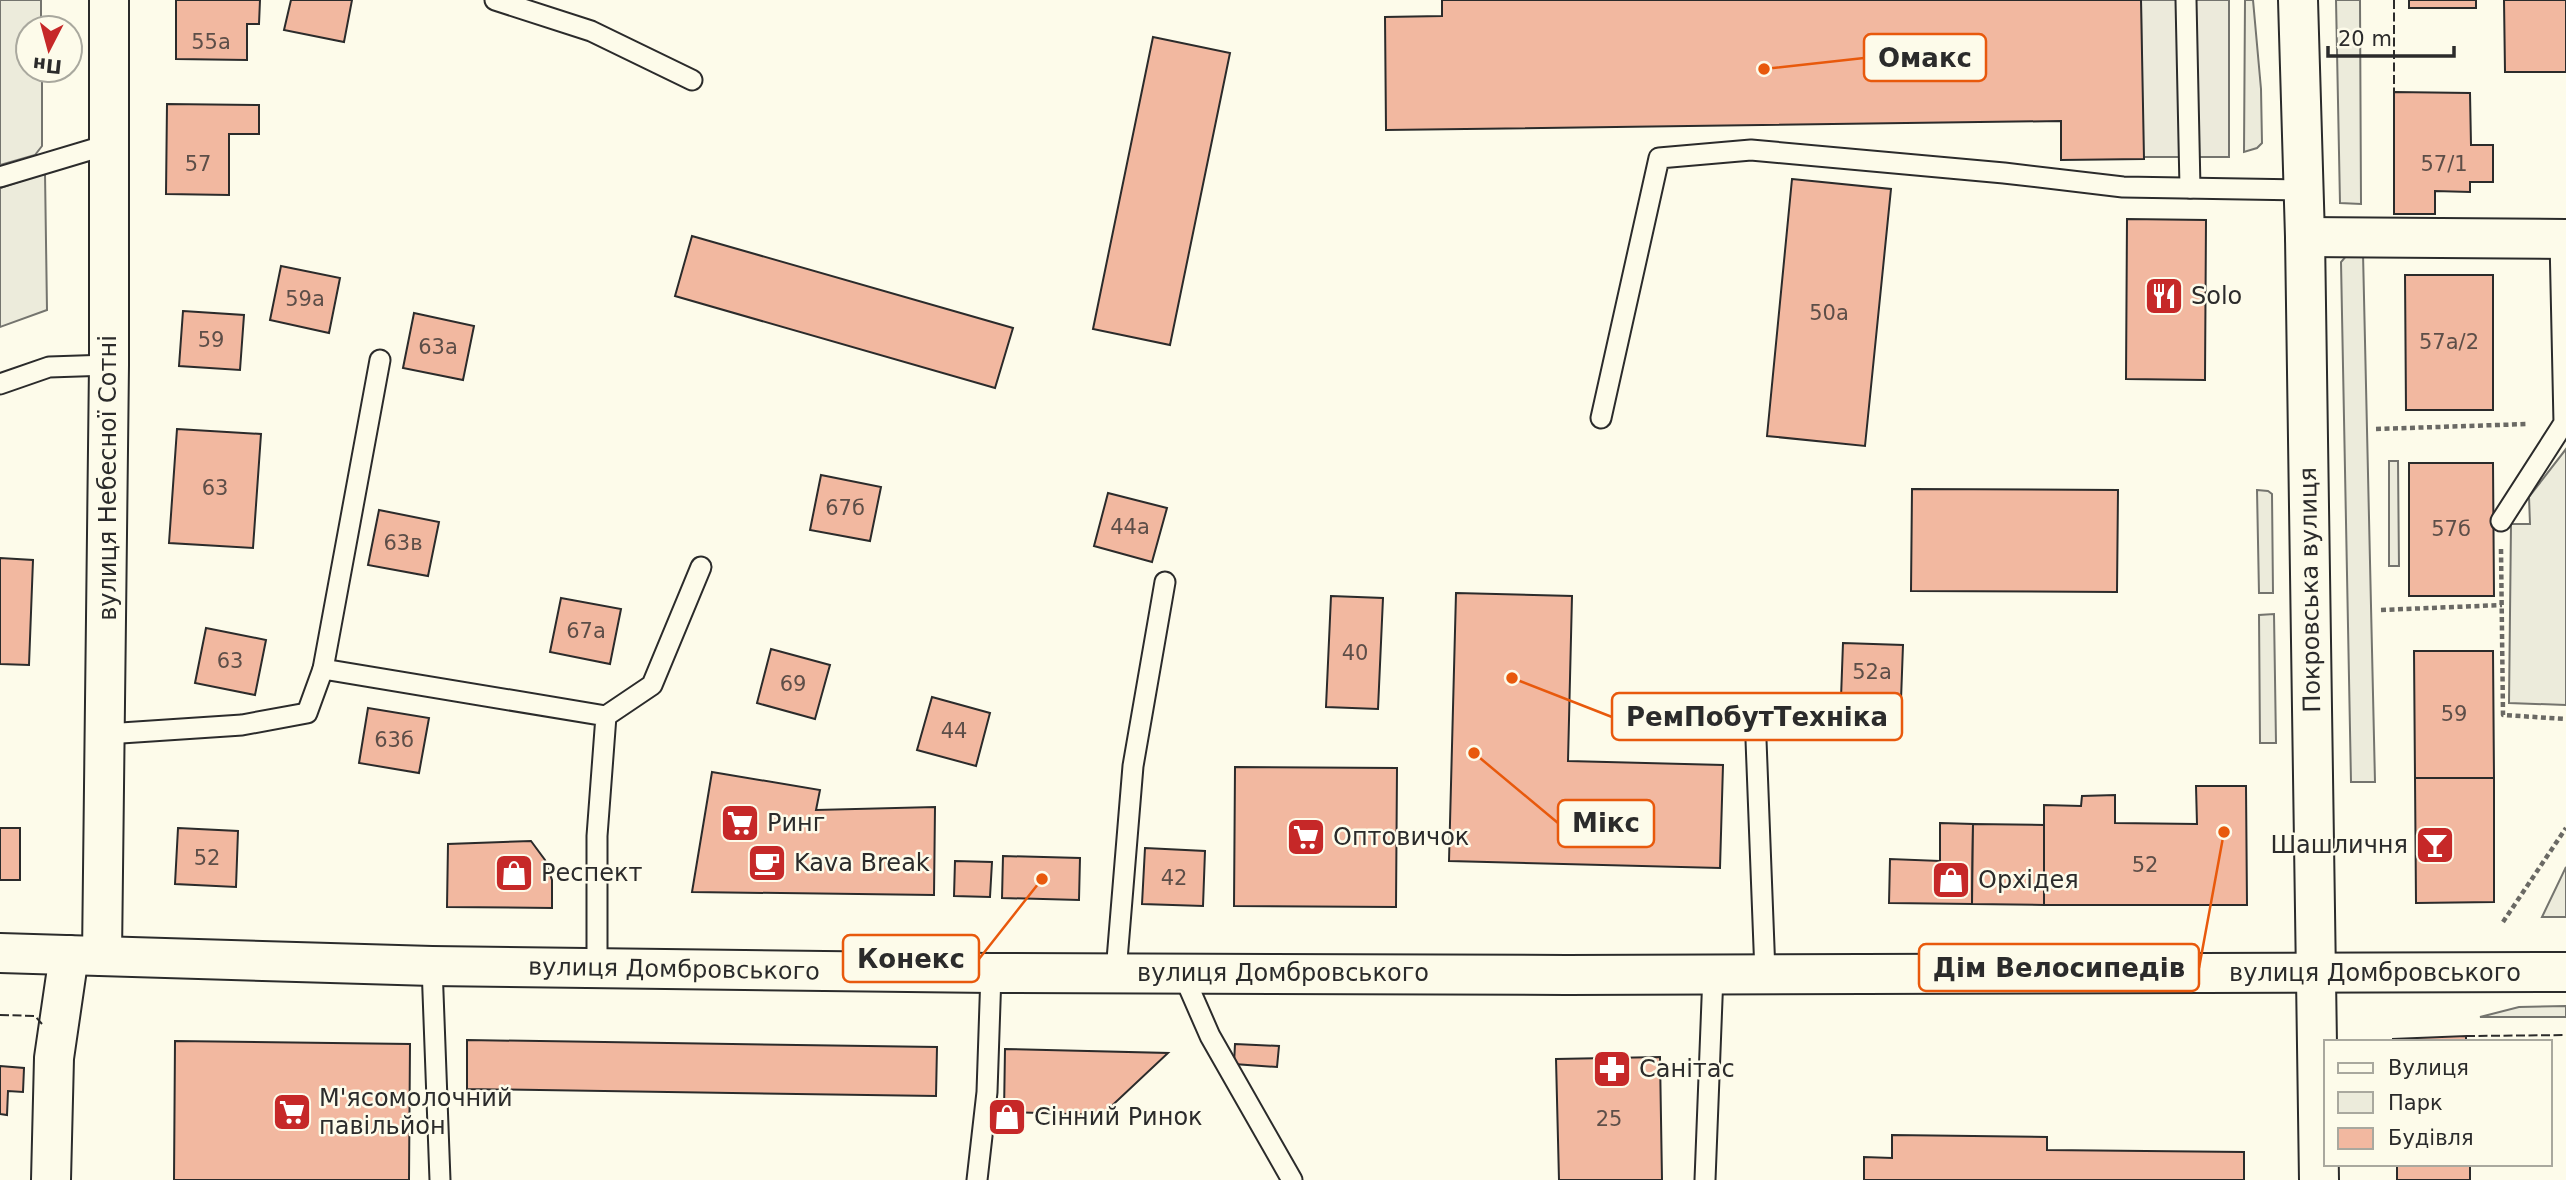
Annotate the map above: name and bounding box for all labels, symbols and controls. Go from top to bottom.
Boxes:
north arrow [14,14,84,84]
scale bar [2328,14,2454,58]
text: 20 m [2338,27,2392,51]
house number: 55а [191,30,231,54]
callout: Омакс [1864,34,1986,81]
text: Омакс [1878,43,1972,73]
text: Пн [32,53,63,78]
house number: 57 [185,152,211,176]
house number: 57/1 [2420,152,2468,176]
restaurant icon: Solo [2143,275,2185,317]
place label: Solo [2191,282,2242,310]
house number: 59а [285,287,325,311]
house number: 50а [1809,301,1849,325]
house number: 59 [198,328,224,352]
house number: 57а/2 [2419,330,2479,354]
street label: вулиця Небесної Сотні [94,335,122,621]
house number: 63а [418,335,458,359]
street label: Покровська вулиця [2294,467,2326,713]
house number: 63 [202,476,228,500]
house number: 67б [825,496,865,520]
house number: 44а [1110,515,1150,539]
house number: 57б [2431,517,2471,541]
house number: 63в [383,531,423,555]
house number: 67а [566,619,606,643]
house number: 40 [1342,641,1368,665]
house number: 63 [217,649,243,673]
house number: 52а [1852,660,1892,684]
house number: 69 [780,672,806,696]
callout: РемПобутТехніка [1612,693,1902,740]
text: РемПобутТехніка [1626,702,1888,732]
house number: 59 [2441,702,2467,726]
house number: 44 [941,719,967,743]
house number: 63б [374,728,414,752]
callout: Мікс [1558,800,1654,847]
supermarket icon: Ринг [719,802,761,844]
text: Мікс [1572,808,1640,838]
place label: Ринг [767,809,825,837]
supermarket icon: Оптовичок [1285,816,1327,858]
place label: Оптовичок [1333,823,1469,851]
bar icon: Шашличня [2414,824,2456,866]
place label: Шашличня [2270,831,2408,859]
cafe icon: Kava Break [746,842,788,884]
house number: 52 [194,846,220,870]
place label: Kava Break [794,849,930,877]
shop icon: Респект [493,852,535,894]
house number: 52 [2132,853,2158,877]
place label: Респект [541,859,642,887]
shop icon: Орхідея [1930,859,1972,901]
house number: 42 [1161,866,1187,890]
place label: Орхідея [1978,866,2079,894]
callout: Конекс [843,935,979,982]
text: Конекс [857,944,965,974]
callout: Дім Велосипедів [1919,944,2199,991]
street label: вулиця Домбровського [528,952,820,986]
text: Дім Велосипедів [1933,953,2185,983]
street label: вулиця Домбровського [1137,959,1429,987]
street label: вулиця Домбровського [2229,959,2521,987]
legend [2324,1040,2552,1166]
pharmacy icon: Санітас [1591,1048,1633,1090]
place label: Санітас [1639,1055,1735,1083]
text: Вулиця [2388,1056,2469,1080]
place label: М'ясомолочний павільйон [319,1084,513,1140]
supermarket icon: М'ясомолочний павільйон [271,1091,313,1133]
text: Парк [2388,1091,2443,1115]
shop icon: Сінний Ринок [986,1096,1028,1138]
place label: Сінний Ринок [1034,1103,1203,1131]
house number: 25 [1596,1107,1622,1131]
text: Будівля [2388,1126,2474,1150]

